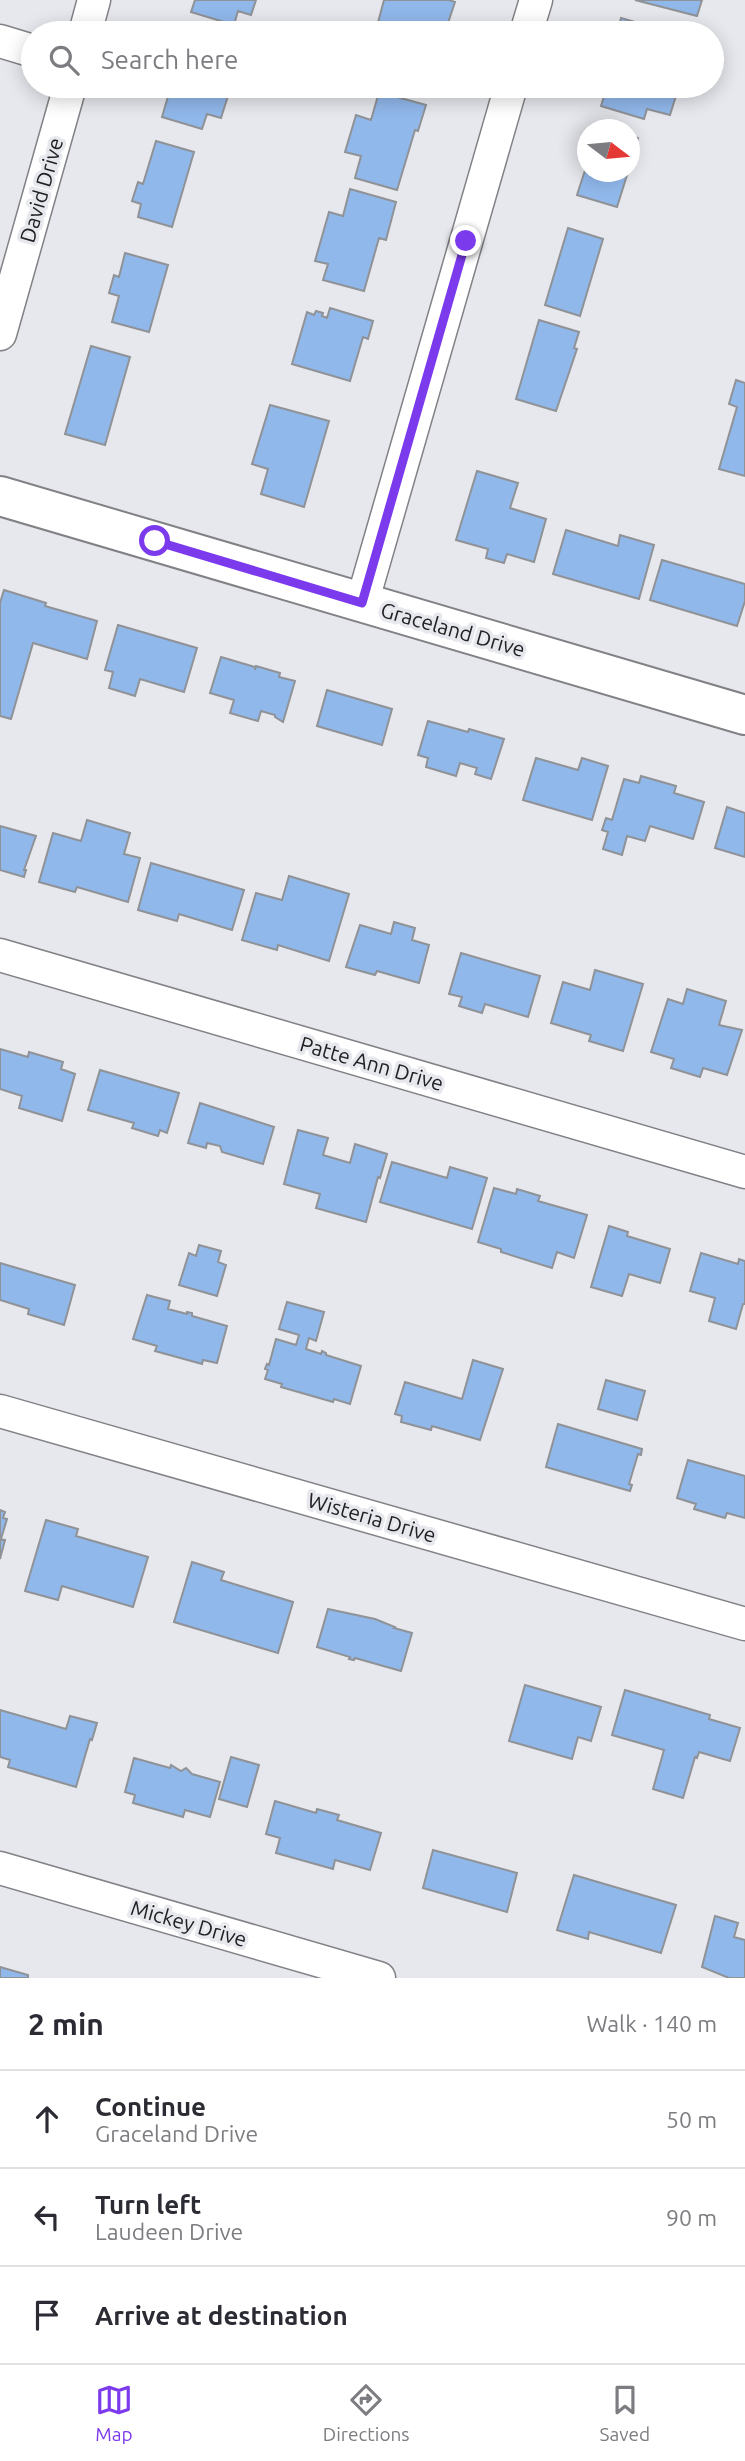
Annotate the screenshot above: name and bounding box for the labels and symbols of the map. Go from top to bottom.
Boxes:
north arrow [577,119,640,182]
street label: David Drive [15,135,67,245]
route end [450,225,481,256]
route start [139,525,170,556]
street label: Graceland Drive [378,597,528,661]
street label: Patte Ann Drive [297,1031,447,1095]
street label: Wisteria Drive [305,1487,439,1547]
street label: Mickey Drive [128,1895,250,1951]

